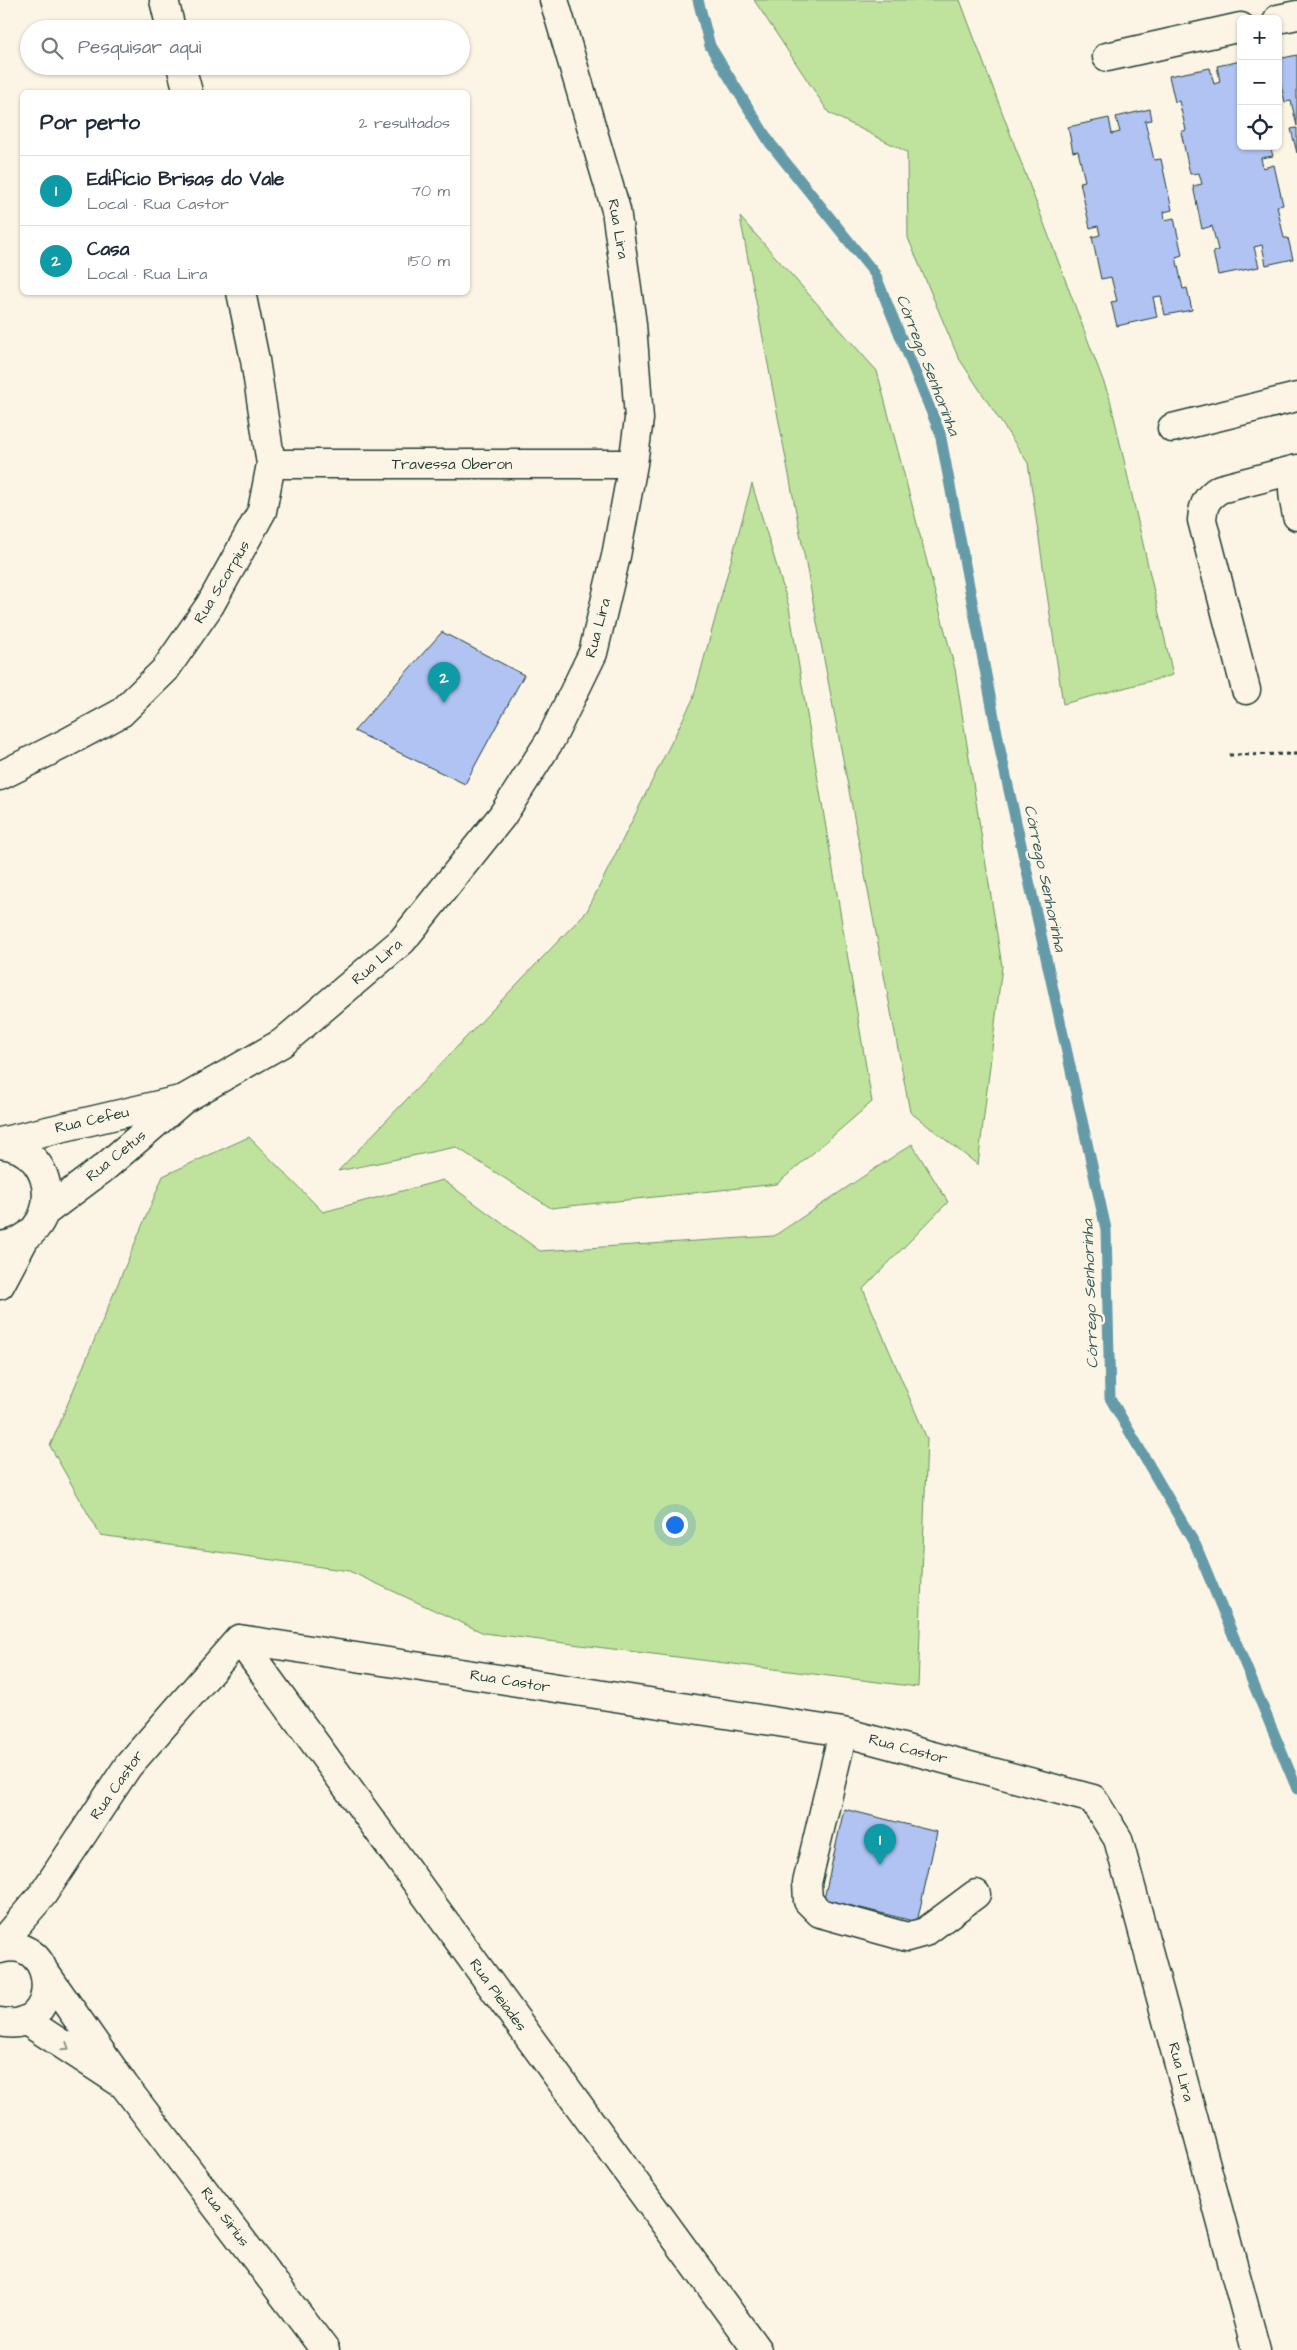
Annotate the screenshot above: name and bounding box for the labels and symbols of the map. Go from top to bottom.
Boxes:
street label: Rua Lira [602,197,634,261]
water label: Córrego Senhorinha [890,291,965,440]
street label: Travessa Oberon [392,454,513,475]
street label: Rua Scorpius [189,536,255,628]
street label: Rua Lira [580,596,616,660]
pin: 2 [428,662,460,703]
water label: Córrego Senhorinha [1018,803,1071,954]
street label: Rua Lira [347,934,407,990]
street label: Rua Cefeu [53,1101,131,1139]
street label: Rua Cetus [81,1125,151,1187]
water label: Córrego Senhorinha [1076,1218,1105,1369]
your location [662,1512,688,1538]
street label: Rua Castor [469,1664,551,1698]
street label: Rua Castor [866,1728,950,1770]
street label: Rua Castor [85,1746,149,1824]
pin: 1 [864,1824,896,1865]
street label: Rua Pleiades [464,1954,532,2036]
one-way arrow [61,2040,70,2050]
street label: Rua Lira [1163,2040,1199,2104]
street label: Rua Siríus [196,2183,255,2251]

